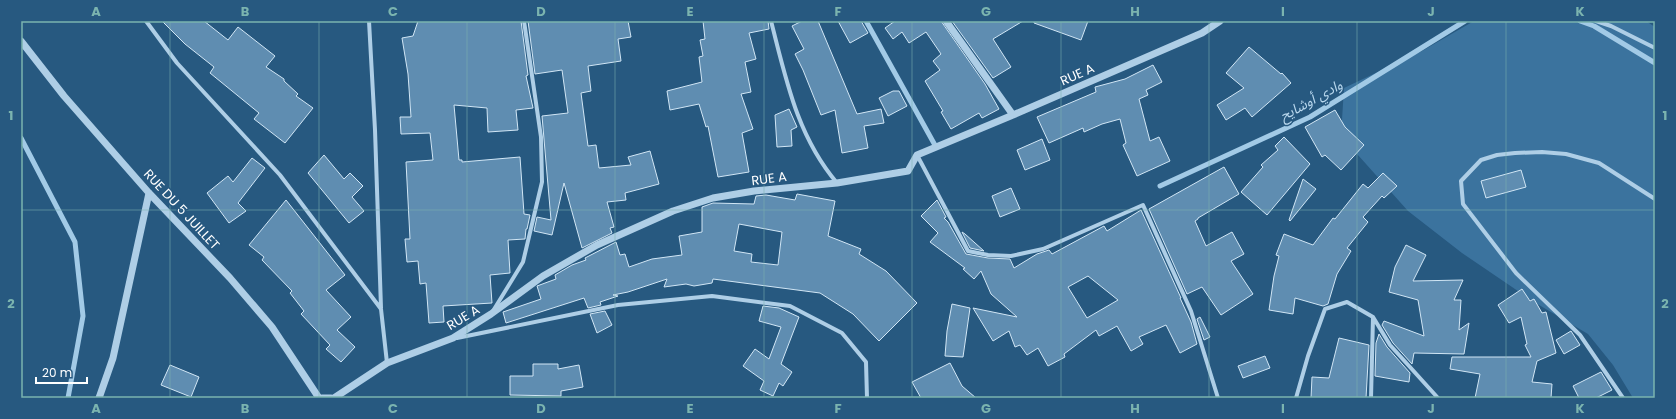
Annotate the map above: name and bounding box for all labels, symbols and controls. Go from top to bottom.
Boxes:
text: A [91,2,101,21]
text: B [241,2,250,21]
text: C [388,2,398,21]
text: D [536,2,546,21]
text: E [686,2,694,21]
text: F [834,2,842,21]
text: G [981,2,991,21]
text: H [1130,2,1140,21]
text: I [1281,2,1285,21]
text: J [1427,2,1435,21]
text: K [1575,2,1585,21]
street label: RUE A [1057,58,1098,90]
water label: وادي أوشايح [1275,75,1347,127]
text: 1 [9,106,13,125]
text: 1 [1663,106,1667,125]
street label: RUE DU 5 JUILLET [139,165,224,254]
street label: RUE A [750,167,788,190]
text: 2 [7,294,15,313]
text: 2 [1661,294,1669,313]
street label: RUE A [443,300,484,335]
scale bar [36,359,87,385]
text: 20 m [42,364,72,381]
text: A [91,399,101,418]
text: B [241,399,250,418]
text: C [388,399,398,418]
text: D [536,399,546,418]
text: E [686,399,694,418]
text: F [834,399,842,418]
text: G [981,399,991,418]
text: H [1130,399,1140,418]
text: I [1281,399,1285,418]
text: J [1427,399,1435,418]
text: K [1575,399,1585,418]

